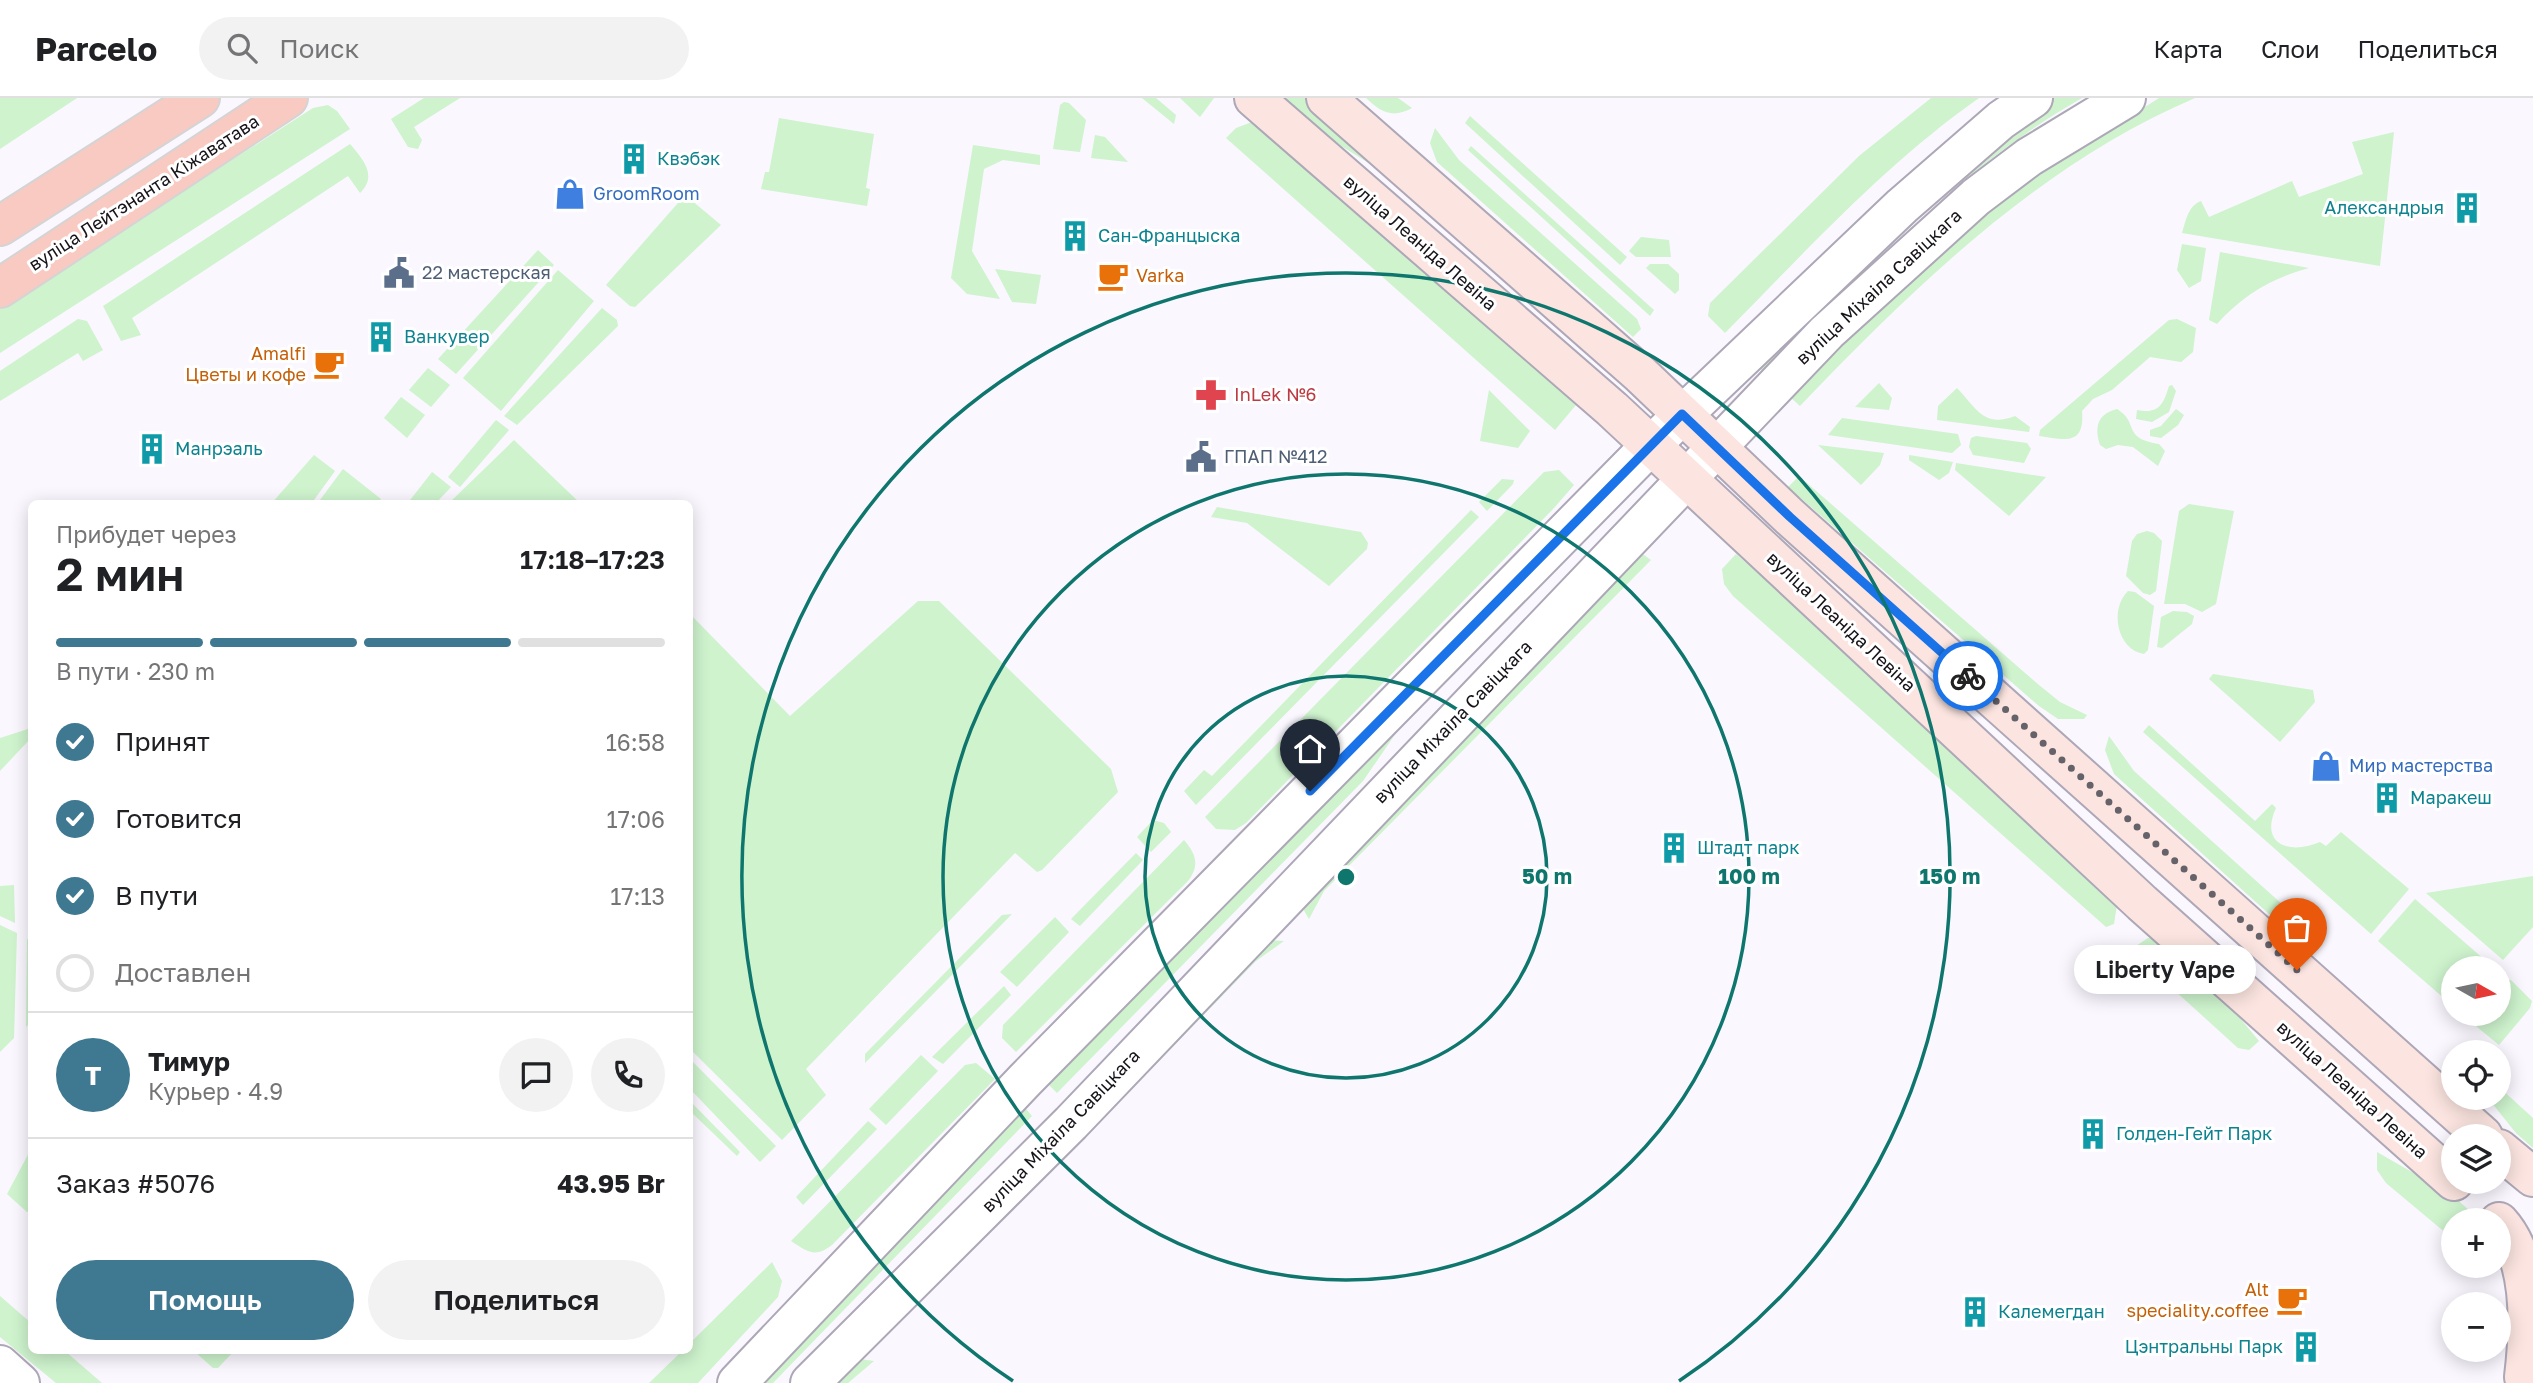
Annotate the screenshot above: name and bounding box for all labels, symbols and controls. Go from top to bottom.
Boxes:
search box [199,17,689,80]
text: Parcelo [35,29,157,68]
icon: search [223,29,261,67]
text: Поиск [279,33,359,64]
text: Карта [2153,34,2223,63]
text: Слои [2261,34,2320,63]
text: Поделиться [2358,34,2498,63]
street label: вуліца Лейтэнанта Кіжаватава [24,109,263,275]
building icon: Квэбэк [617,142,651,176]
place label: Квэбэк [657,147,720,169]
street label: вуліца Леаніда Левіна [1340,170,1502,315]
shop icon: GroomRoom [553,177,587,211]
place label: GroomRoom [593,182,700,204]
building icon: Александрыя [2450,191,2484,225]
place label: Александрыя [2324,196,2444,218]
street label: вуліца Міхаіла Савіцкага [1791,204,1966,369]
building icon: Сан-Францыска [1058,219,1092,253]
place label: Сан-Францыска [1098,224,1240,246]
public building icon: 22 мастерская [382,256,416,290]
cafe icon: Varka [1096,259,1130,293]
place label: 22 мастерская [422,261,551,283]
place label: Varka [1136,264,1184,286]
building icon: Ванкувер [364,320,398,354]
place label: Ванкувер [404,325,490,347]
place label: Amalfi Цветы и кофе [185,342,306,385]
cafe icon: Amalfi Цветы и кофе [312,347,346,381]
pharmacy icon: InLek №6 [1194,378,1228,412]
place label: InLek №6 [1234,383,1317,405]
building icon: Манрэаль [135,432,169,466]
place label: Манрэаль [175,437,263,459]
public building icon: ГПАП №412 [1184,440,1218,474]
place label: ГПАП №412 [1224,445,1328,467]
text: Прибудет через [56,520,237,548]
text: 17:18–17:23 [520,544,665,575]
text: 2 мин [56,546,184,601]
street label: вуліца Леаніда Левіна [1763,547,1921,696]
street label: вуліца Міхаіла Савіцкага [1369,635,1536,807]
courier [1933,641,2003,711]
text: В пути · 230 m [56,657,215,685]
icon: bike [1949,657,1987,695]
pin [1280,719,1340,791]
icon: check [56,723,94,761]
text: Принят [115,726,210,757]
text: 16:58 [606,728,665,756]
icon: home [1291,730,1329,768]
shop icon: Мир мастерства [2309,749,2343,783]
place label: Мир мастерства [2349,754,2493,776]
building icon: Маракеш [2370,781,2404,815]
place label: Маракеш [2410,786,2492,808]
icon: check [56,800,94,838]
text: Готовится [115,803,242,834]
text: 17:06 [607,805,665,833]
building icon: Штадт парк [1657,831,1691,865]
place label: Штадт парк [1697,836,1800,858]
text: 50 m [1522,863,1572,889]
text: 100 m [1718,863,1780,889]
text: 150 m [1920,863,1980,889]
centre of rings [1334,865,1358,889]
icon: check [56,877,94,915]
text: В пути [115,880,198,911]
text: 17:13 [610,882,665,910]
pin [2267,898,2327,970]
icon: bag [2278,909,2316,947]
callout: Liberty Vape [2073,946,2255,994]
text: Liberty Vape [2095,955,2235,983]
north arrow [2441,956,2511,1026]
map controls [2441,956,2511,1362]
text: Доставлен [115,957,251,988]
street label: вуліца Леаніда Левіна [2273,1016,2433,1163]
button: chat [499,1038,573,1112]
button: phone [591,1038,665,1112]
button: locate [2441,1040,2511,1110]
street label: вуліца Міхаіла Савіцкага [977,1044,1144,1216]
text: Тимур [148,1046,230,1077]
text: Т [85,1060,101,1091]
text: Курьер · 4.9 [148,1077,283,1105]
building icon: Голден-Гейт Парк [2076,1117,2110,1151]
place label: Голден-Гейт Парк [2116,1122,2272,1144]
button: layers [2441,1124,2511,1194]
text: Заказ #5076 [56,1168,215,1199]
text: 43.95 Br [557,1168,665,1199]
button: + [2441,1208,2511,1278]
button: Помощь [56,1260,354,1340]
button: Поделиться [368,1260,665,1340]
place label: Alt speciality.coffee [2127,1278,2269,1321]
cafe icon: Alt speciality.coffee [2275,1283,2309,1317]
button: − [2441,1292,2511,1362]
building icon: Калемегдан [1958,1295,1992,1329]
place label: Калемегдан [1998,1300,2105,1322]
building icon: Цэнтральны Парк [2289,1330,2323,1364]
place label: Цэнтральны Парк [2125,1335,2283,1357]

